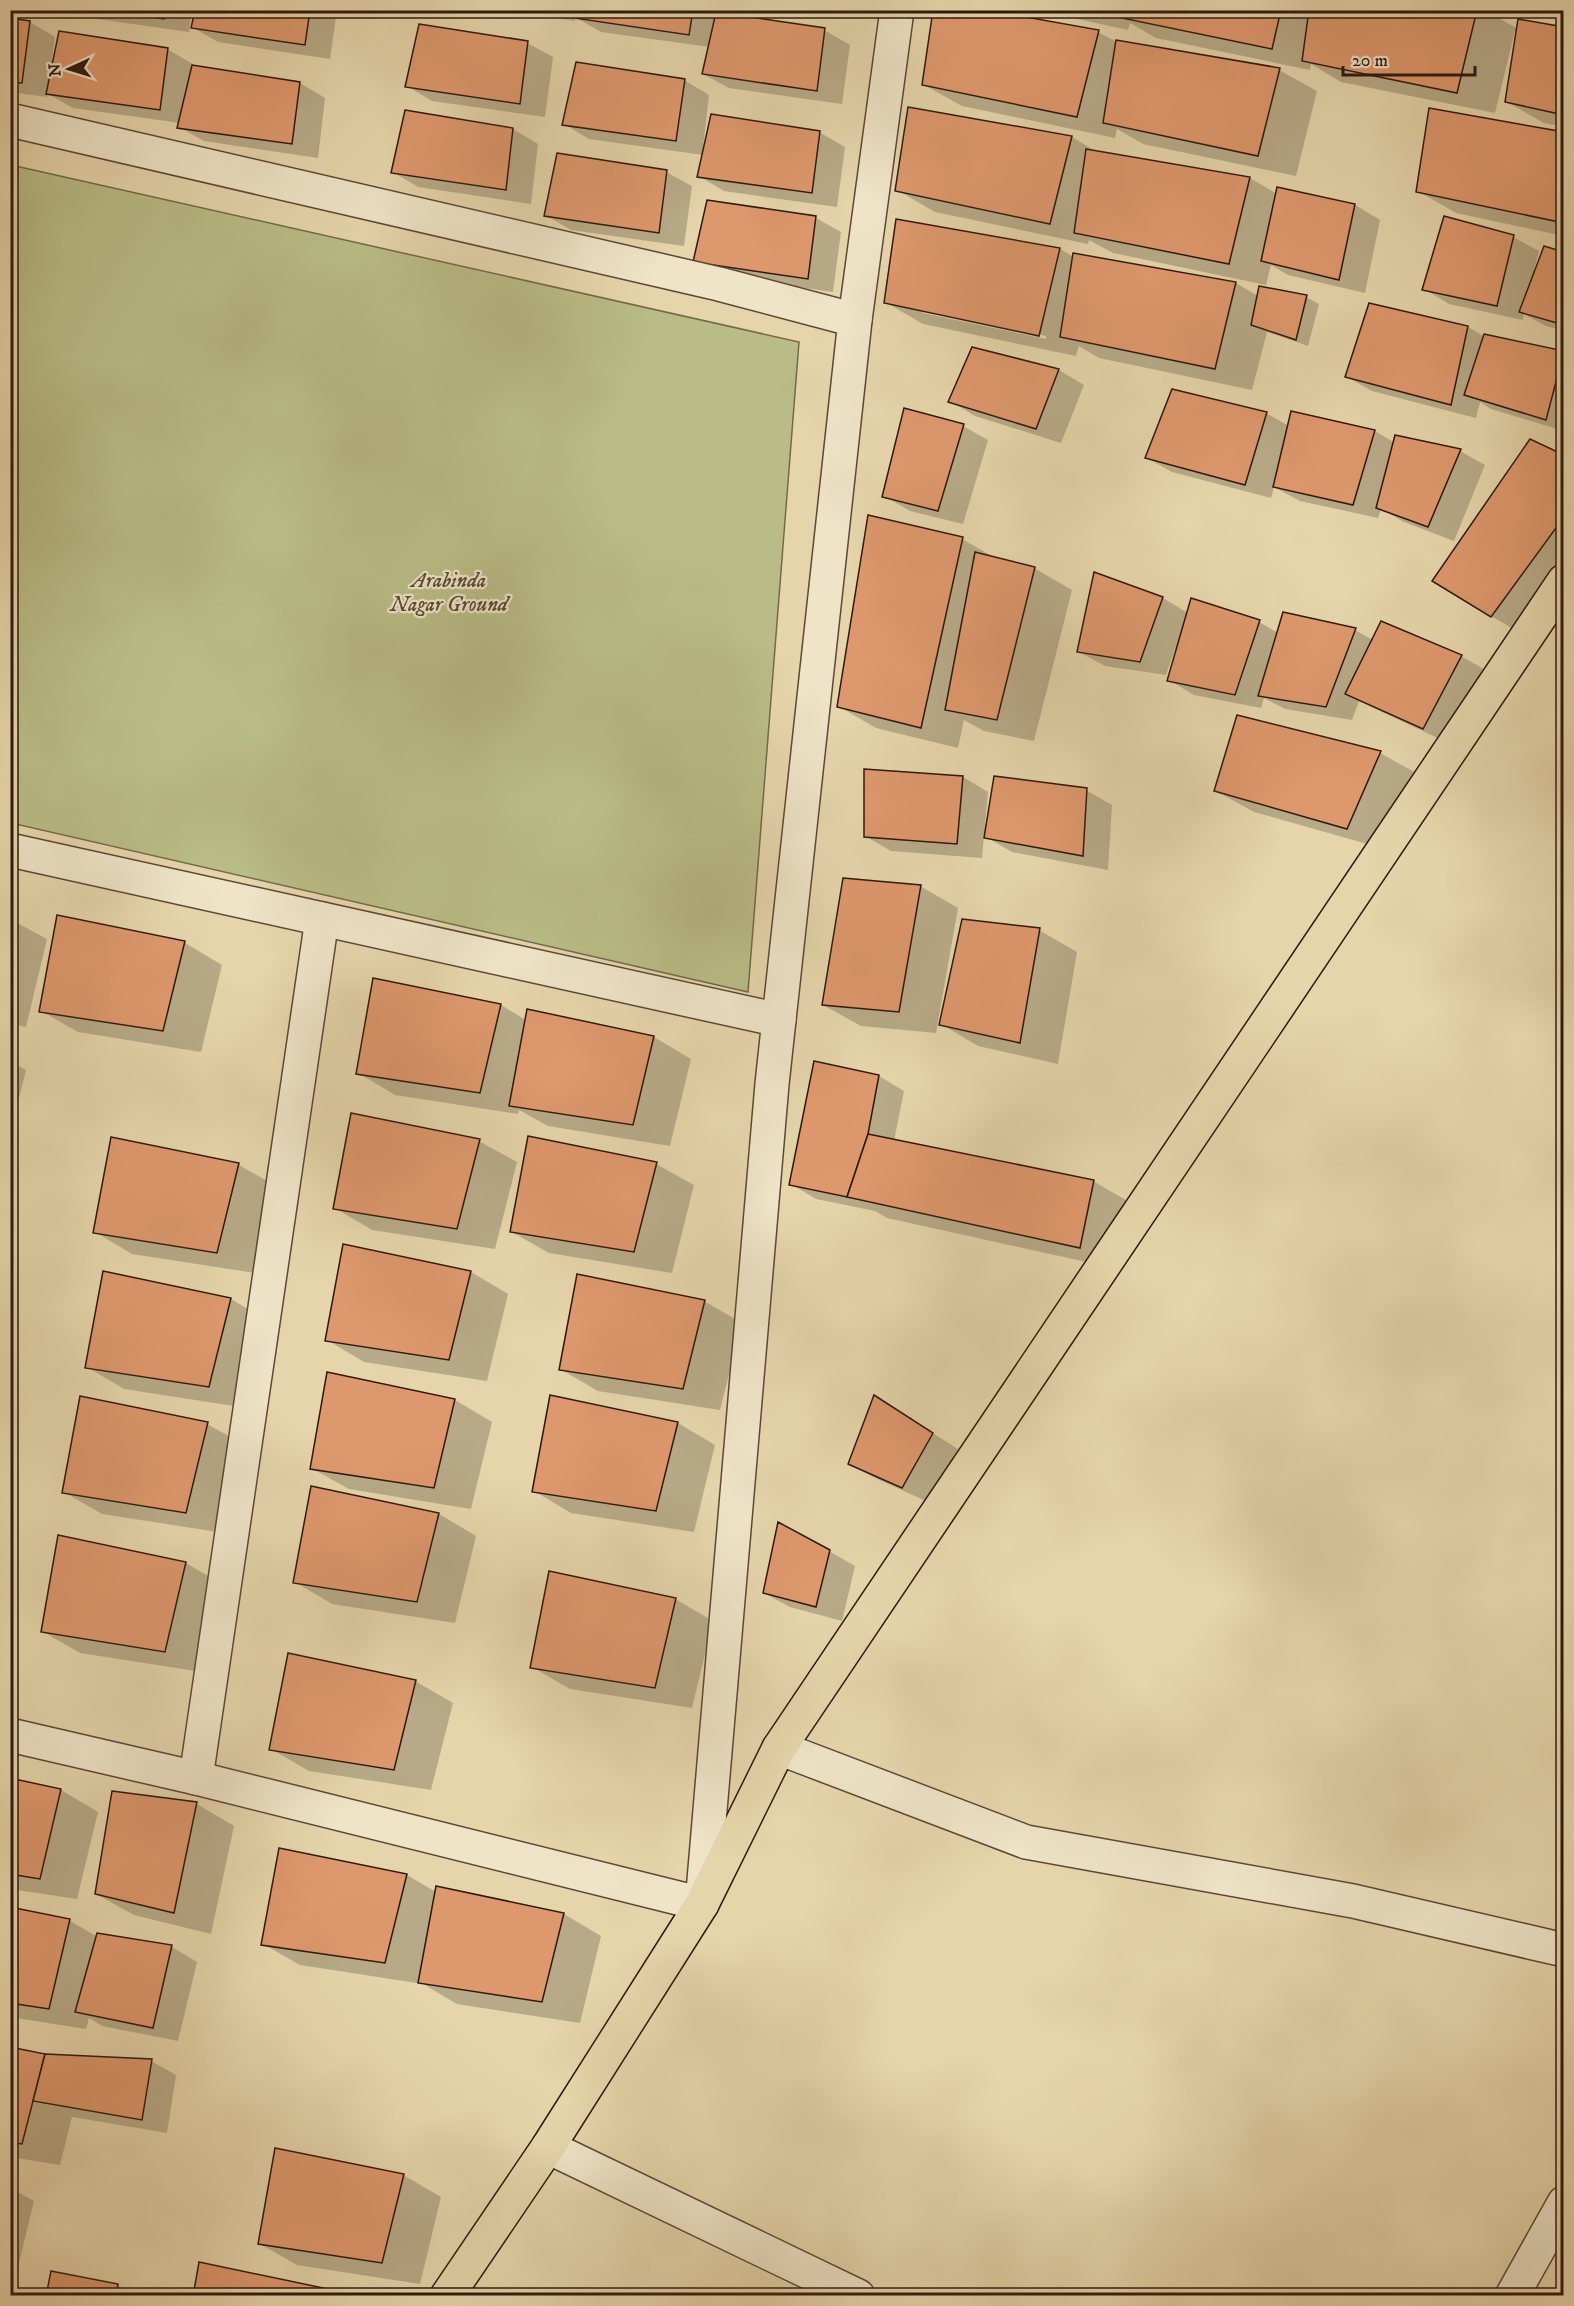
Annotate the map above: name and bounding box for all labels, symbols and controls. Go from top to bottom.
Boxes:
north arrow [39,39,99,99]
scale bar [1343,39,1475,77]
text: 20 m [1352,50,1388,72]
text: N [45,63,65,77]
park label: Arabinda Nagar Ground [389,568,511,618]

